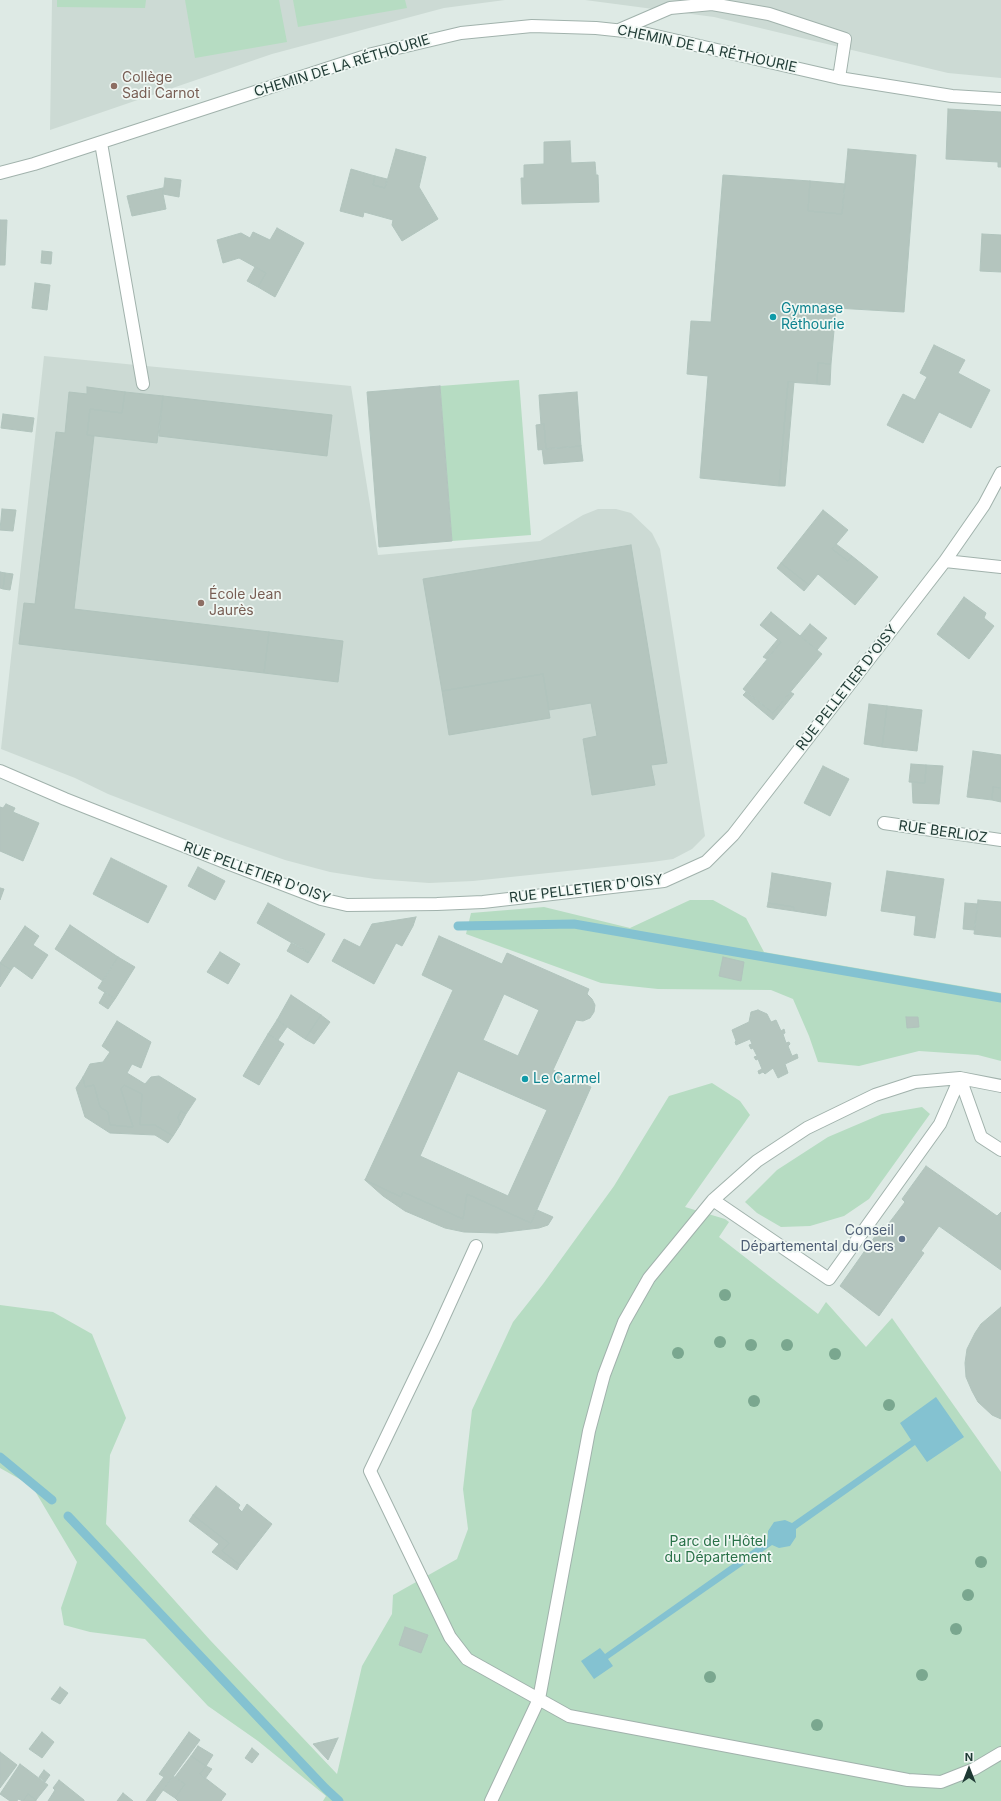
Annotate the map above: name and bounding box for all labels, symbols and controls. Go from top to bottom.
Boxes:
street label: CHEMIN DE LA RÉTHOURIE [616,22,798,76]
street label: CHEMIN DE LA RÉTHOURIE [252,31,432,101]
place label: Collège Sadi Carnot [122,70,200,102]
marker: Collège Sadi Carnot [109,81,119,91]
place label: Gymnase Réthourie [781,301,845,334]
marker: Gymnase Réthourie [768,312,778,322]
place label: École Jean Jaurès [209,587,282,620]
marker: École Jean Jaurès [196,598,206,608]
street label: RUE PELLETIER D'OISY [793,622,901,754]
street label: RUE BERLIOZ [897,817,989,847]
street label: RUE PELLETIER D'OISY [181,839,333,907]
street label: RUE PELLETIER D'OISY [508,871,664,907]
place label: Le Carmel [533,1071,600,1087]
marker: Le Carmel [520,1074,530,1084]
place label: Conseil Départemental du Gers [740,1223,894,1256]
marker: Conseil Départemental du Gers [897,1234,907,1244]
park label: Parc de l'Hôtel du Département [665,1534,771,1566]
north arrow [949,1749,989,1789]
text: N [965,1750,973,1764]

